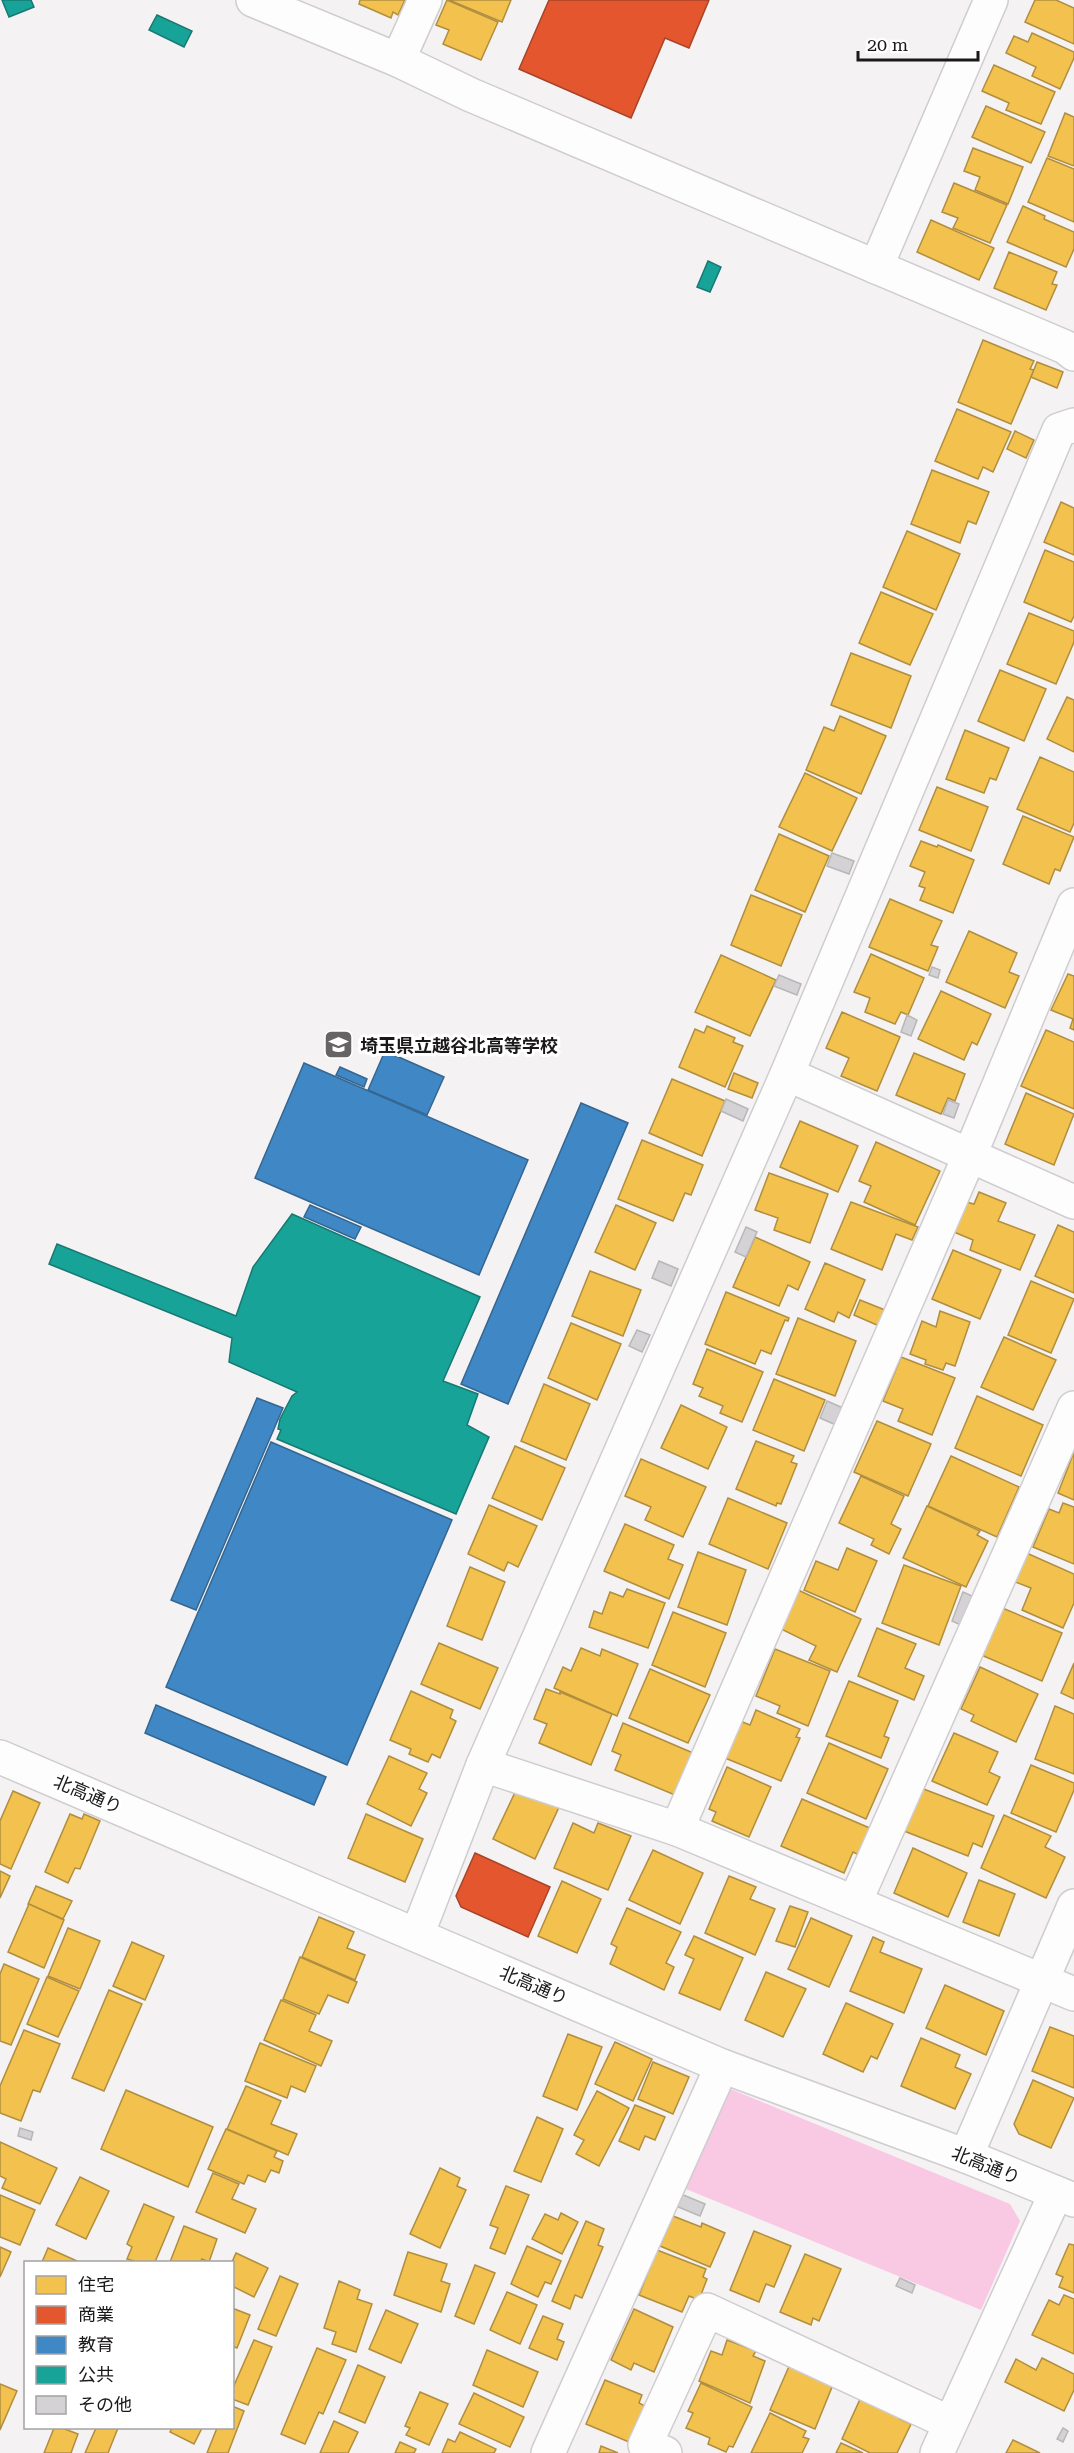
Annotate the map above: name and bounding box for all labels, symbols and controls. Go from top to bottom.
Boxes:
scale bar [858,24,978,62]
text: 20 m [867,34,908,55]
school or university icon: 埼玉県立越谷北高等学校 [323,1029,355,1061]
place label: 埼玉県立越谷北高等学校 [360,1035,558,1056]
street label: 北高通り [51,1770,125,1818]
street label: 北高通り [497,1961,571,2009]
street label: 北高通り [949,2142,1023,2188]
legend [24,2261,234,2429]
text: 住宅 [78,2274,114,2295]
text: 商業 [78,2304,114,2325]
text: 教育 [78,2334,114,2355]
text: 公共 [78,2364,114,2385]
text: その他 [78,2394,132,2415]

